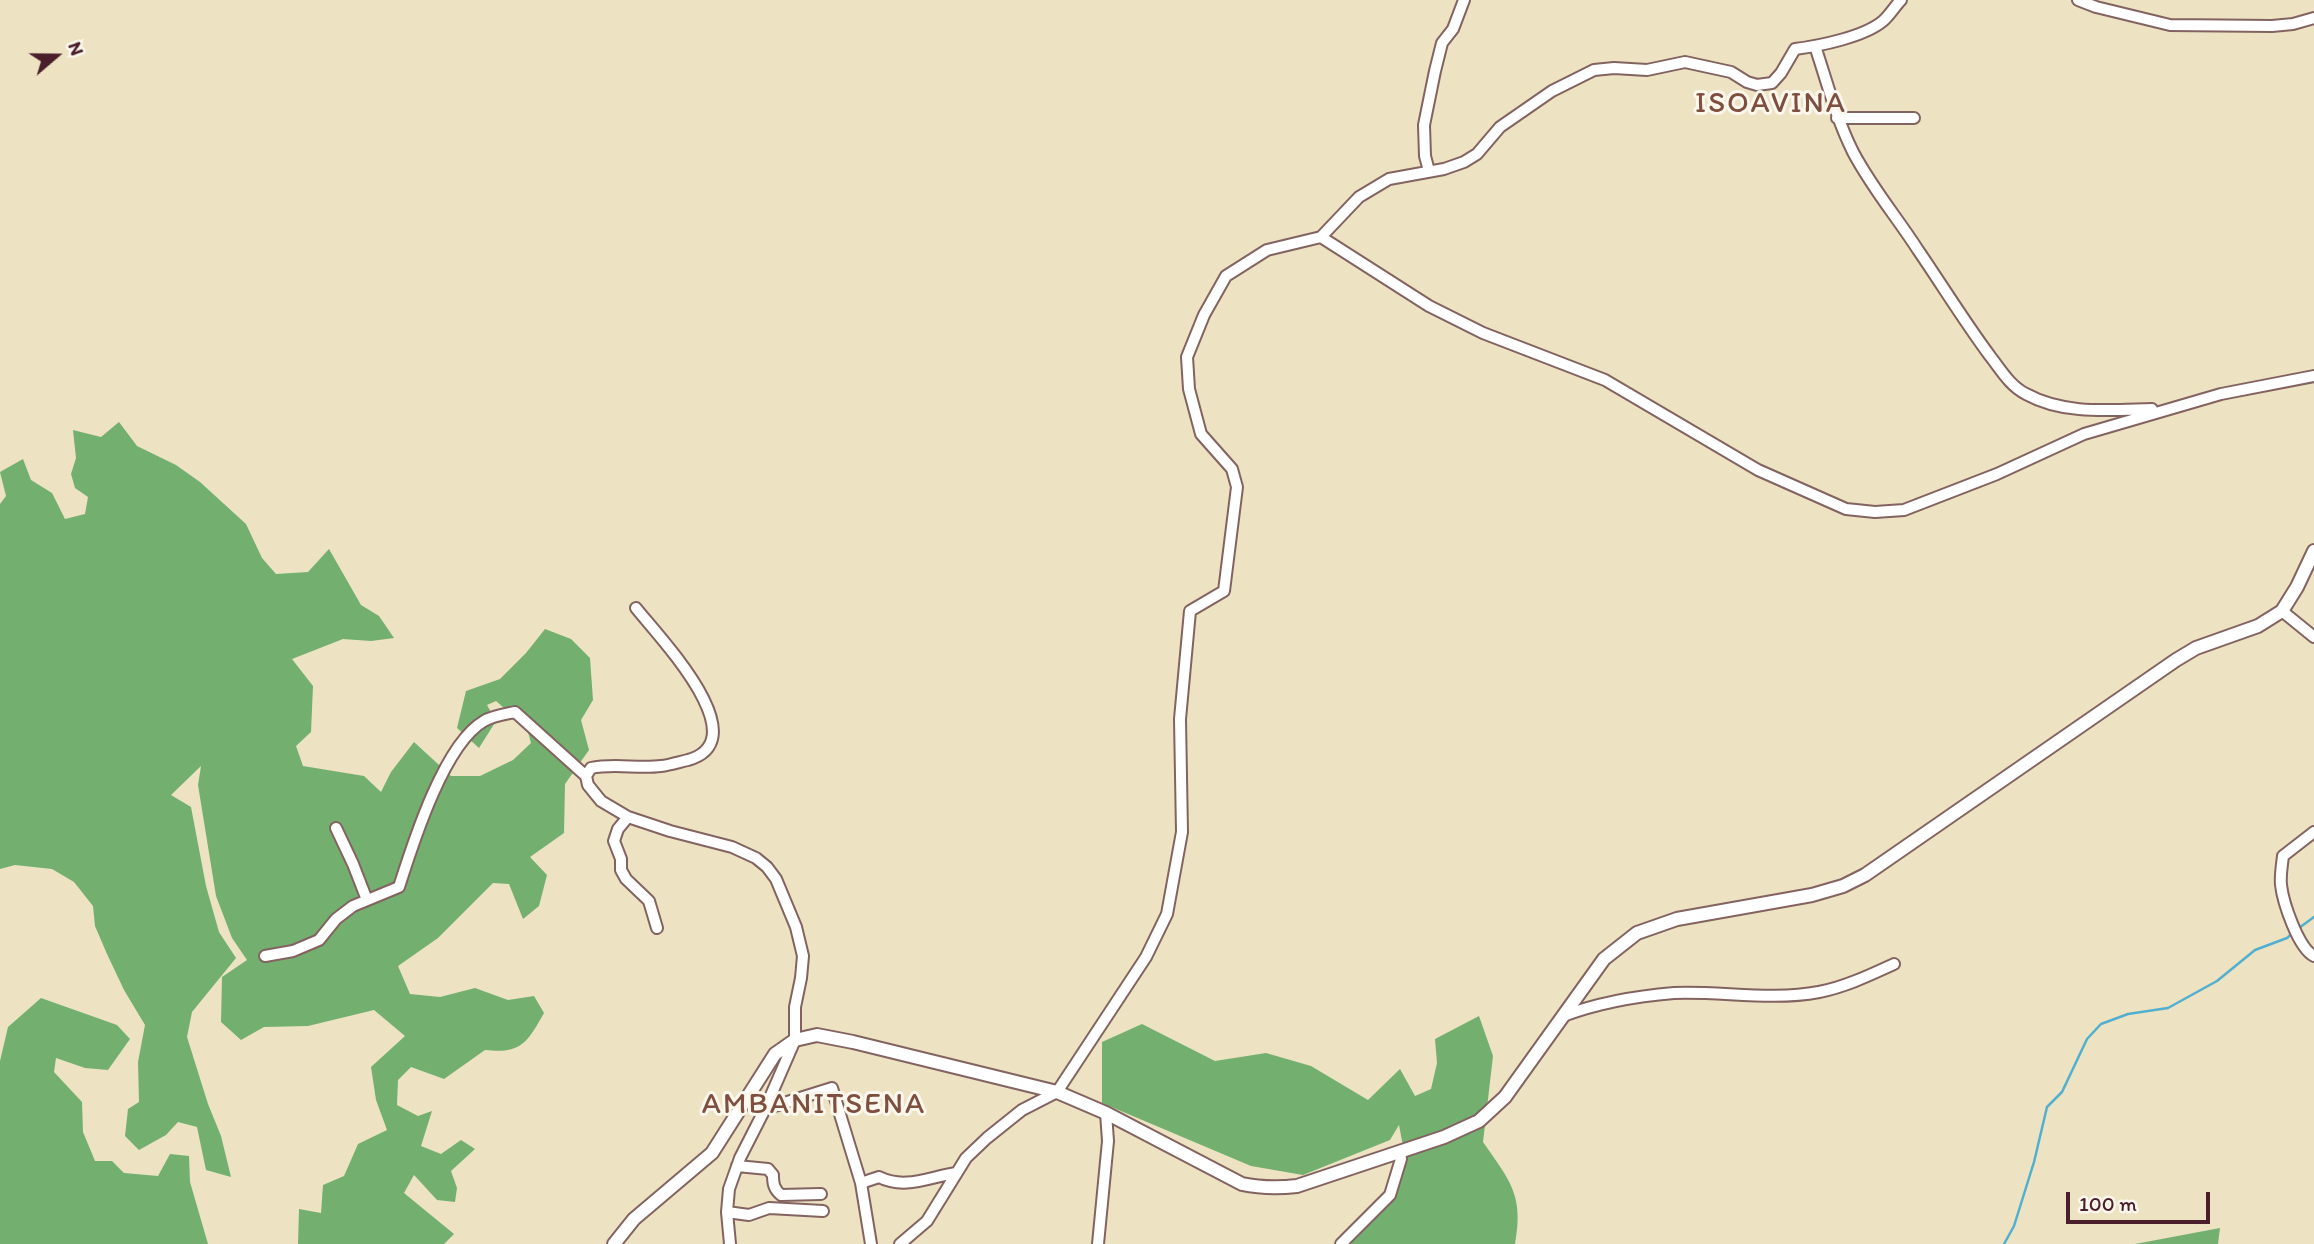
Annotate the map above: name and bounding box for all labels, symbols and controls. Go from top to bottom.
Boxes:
north arrow [21,21,91,91]
text: N [63,39,89,59]
district label: ISOAVINA [1695,86,1847,122]
district label: AMBANITSENA [703,1087,925,1123]
scale bar [2069,1178,2212,1222]
text: 100 m [2079,1191,2137,1216]

